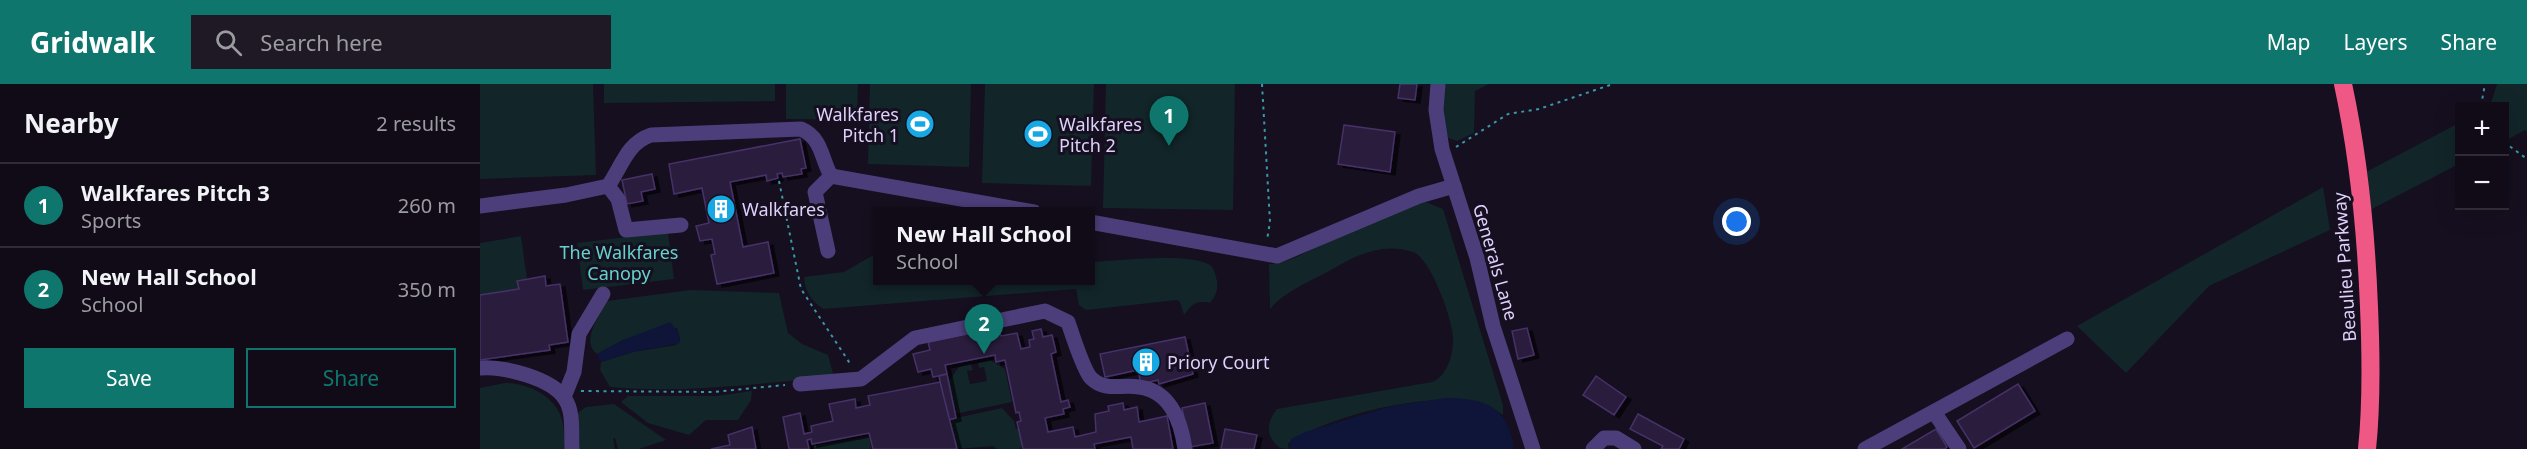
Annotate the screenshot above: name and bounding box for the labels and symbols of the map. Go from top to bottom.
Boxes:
pin: 1 [1150,97,1188,146]
place label: Walkfares Pitch 1 [816,102,899,147]
sports icon: Walkfares Pitch 1 [904,108,936,140]
place label: Walkfares Pitch 2 [1059,112,1142,157]
sports icon: Walkfares Pitch 2 [1022,118,1054,150]
street label: Beaulieu Parkway [2327,191,2361,343]
building icon: Walkfares [705,193,737,225]
place label: Walkfares [742,197,825,221]
street label: Generals Lane [1468,201,1524,323]
your location [1722,207,1751,236]
park label: The Walkfares Canopy [560,240,678,285]
pin: 2 [964,304,1004,354]
building icon: Priory Court [1130,346,1162,378]
place label: Priory Court [1167,350,1270,374]

